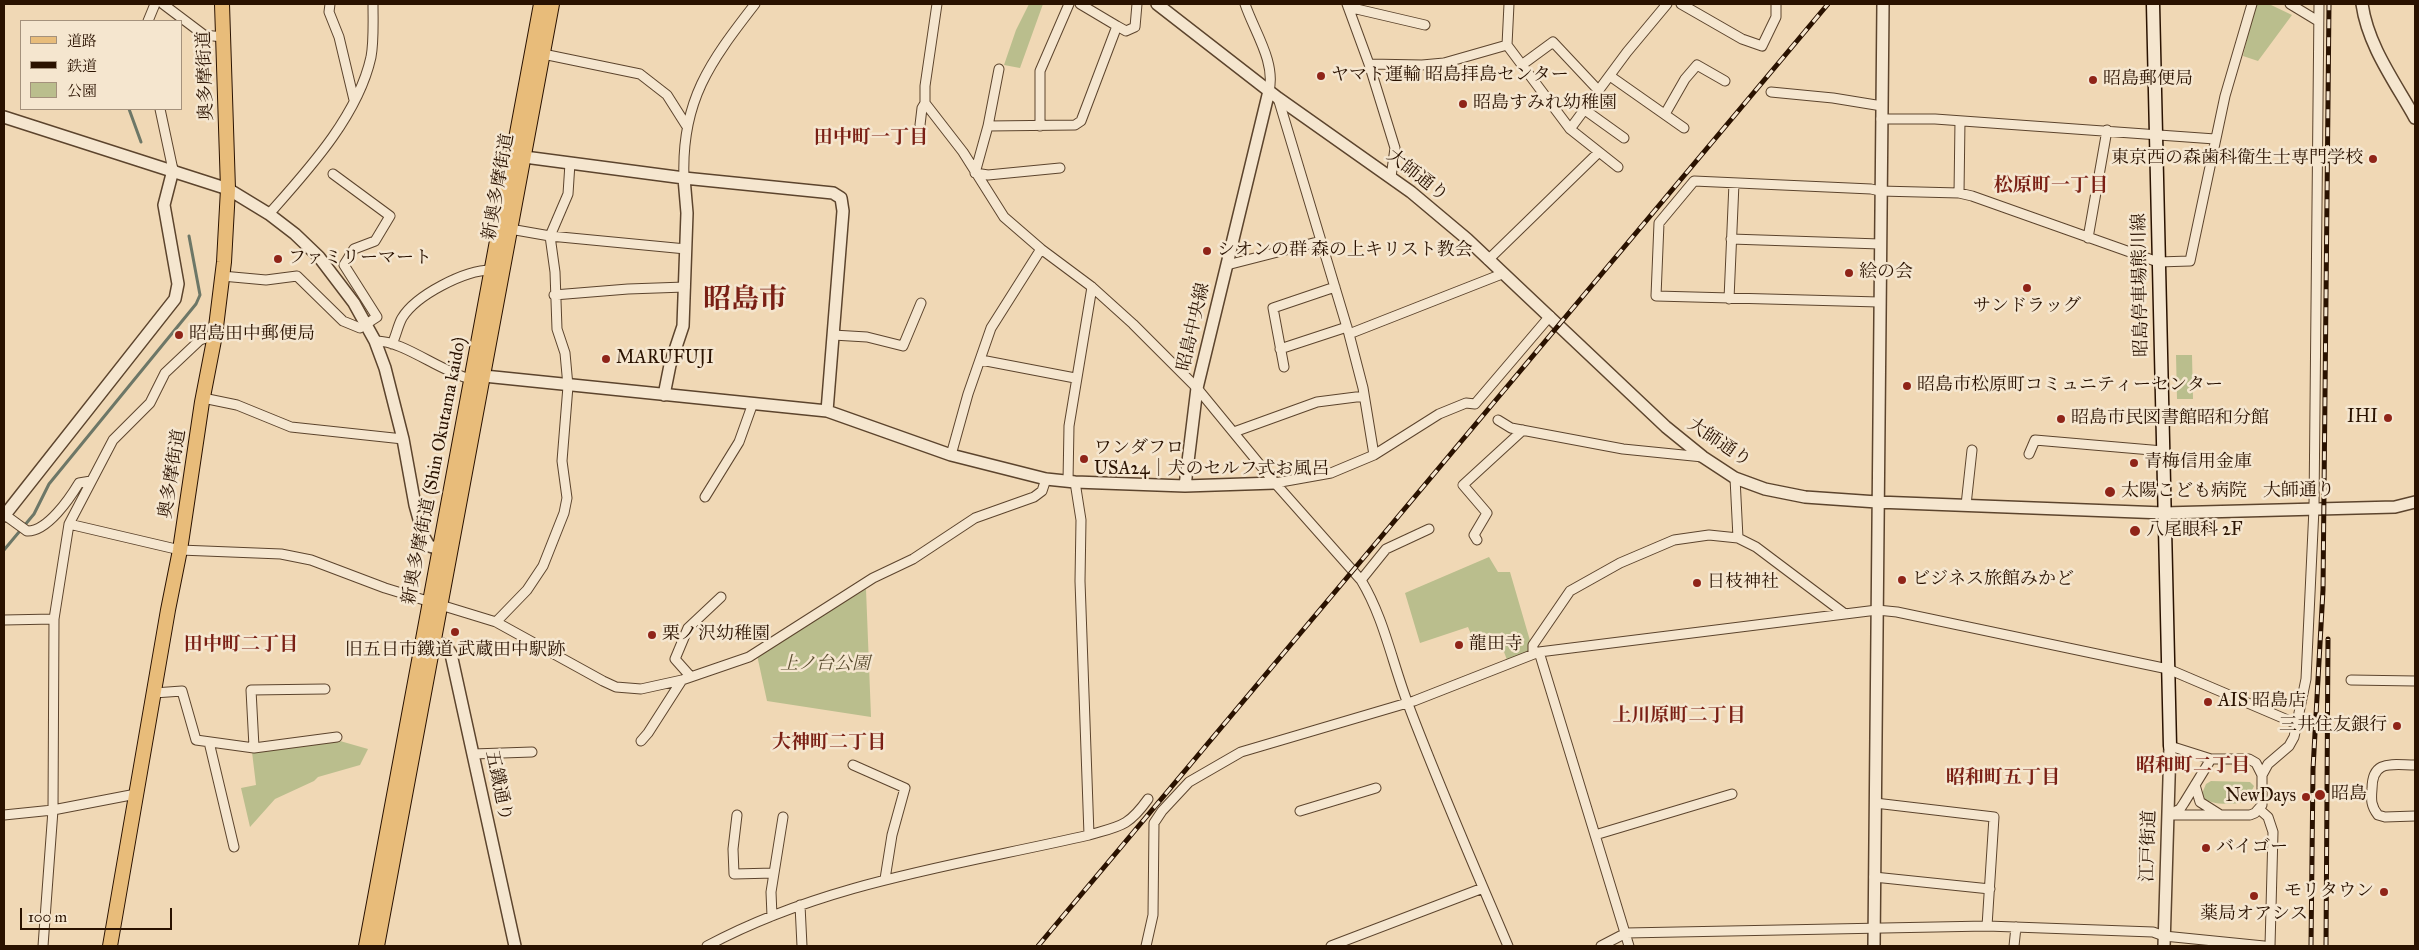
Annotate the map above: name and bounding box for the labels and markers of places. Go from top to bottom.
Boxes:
place label: ヤマト運輸 昭島拝島センター [1331,65,1569,87]
place label: 昭島郵便局 [2103,69,2193,91]
marker: ヤマト運輸 昭島拝島センター [1315,70,1327,82]
marker: 昭島郵便局 [2087,74,2099,86]
place label: 昭島すみれ幼稚園 [1473,93,1617,115]
marker: 昭島すみれ幼稚園 [1457,98,1469,110]
place label: 東京西の森歯科衛生士専門学校 [2111,148,2363,170]
marker: 東京西の森歯科衛生士専門学校 [2367,153,2379,165]
place label: シオンの群 森の上キリスト教会 [1217,240,1473,262]
marker: シオンの群 森の上キリスト教会 [1201,245,1213,257]
place label: ファミリーマート [288,248,432,270]
marker: ファミリーマート [272,253,284,265]
place label: 絵の会 [1859,262,1913,284]
marker: 絵の会 [1843,267,1855,279]
marker: サンドラッグ [2021,282,2033,294]
place label: サンドラッグ [1973,296,2081,318]
place label: 昭島田中郵便局 [189,324,315,346]
marker: 昭島田中郵便局 [173,329,185,341]
place label: MARUFUJI [616,348,714,370]
marker: MARUFUJI [600,353,612,365]
place label: 昭島市松原町コミュニティーセンター [1917,375,2223,397]
marker: 昭島市松原町コミュニティーセンター [1901,380,1913,392]
place label: IHI [2347,407,2378,429]
place label: 昭島市民図書館昭和分館 [2071,408,2269,430]
marker: IHI [2382,412,2394,424]
marker: 昭島市民図書館昭和分館 [2055,413,2067,425]
place label: ワンダフロ USA24｜犬のセルフ式お風呂 [1094,438,1329,480]
place label: 青梅信用金庫 [2144,452,2252,474]
marker: ワンダフロ USA24｜犬のセルフ式お風呂 [1078,453,1090,465]
marker: 青梅信用金庫 [2128,457,2140,469]
place label: 太陽こども病院 [2121,481,2247,503]
marker: 太陽こども病院 [2103,485,2117,499]
place label: 八尾眼科 2F [2146,520,2243,542]
marker: 八尾眼科 2F [2128,524,2142,538]
place label: ビジネス旅館みかど [1912,569,2074,591]
place label: 日枝神社 [1707,572,1779,594]
marker: ビジネス旅館みかど [1896,574,1908,586]
marker: 日枝神社 [1691,577,1703,589]
place label: 栗ノ沢幼稚園 [662,624,770,646]
marker: 旧五日市鐵道 武蔵田中駅跡 [449,626,461,638]
marker: 栗ノ沢幼稚園 [646,629,658,641]
place label: 龍田寺 [1469,634,1523,656]
marker: 龍田寺 [1453,639,1465,651]
place label: 旧五日市鐵道 武蔵田中駅跡 [345,640,565,662]
place label: AIS 昭島店 [2218,691,2306,713]
marker: AIS 昭島店 [2202,696,2214,708]
place label: 三井住友銀行 [2279,715,2387,737]
marker: 三井住友銀行 [2391,720,2403,732]
place label: 昭島 [2331,784,2367,806]
place label: NewDays [2225,786,2296,808]
marker: 昭島 [2313,788,2327,802]
marker: NewDays [2300,791,2312,803]
place label: バイゴー [2216,837,2288,859]
marker: バイゴー [2200,842,2212,854]
place label: モリタウン [2284,881,2374,903]
marker: モリタウン [2378,886,2390,898]
marker: 薬局オアシス [2248,890,2260,902]
place label: 薬局オアシス [2200,904,2308,926]

